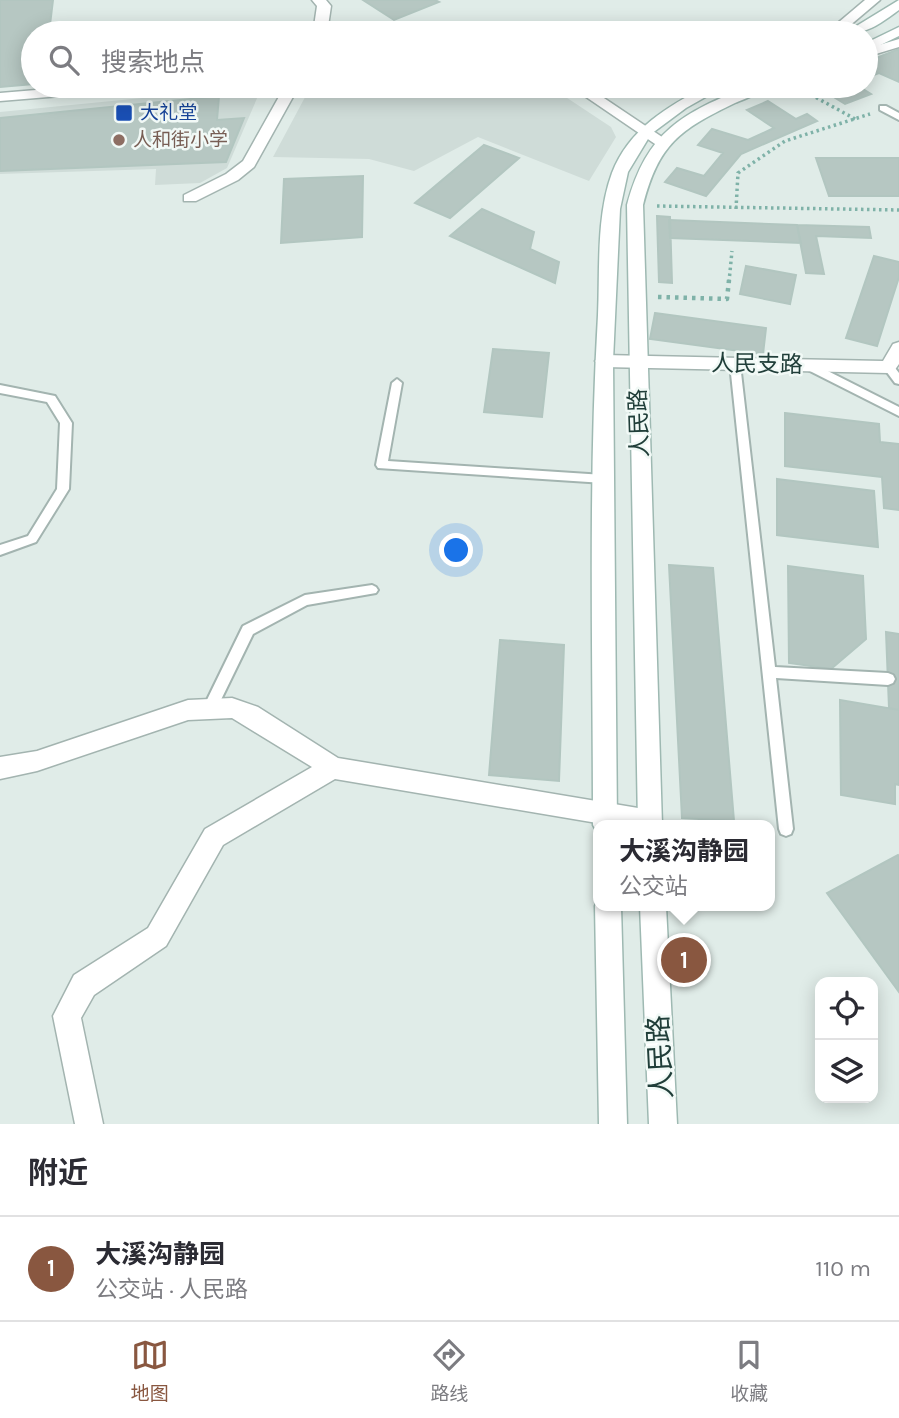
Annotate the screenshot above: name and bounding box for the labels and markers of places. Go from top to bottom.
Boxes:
place label: 大礼堂 [140,102,197,124]
marker: 大礼堂 [114,103,134,123]
place label: 人和街小学 [133,129,228,151]
marker: 人和街小学 [111,132,127,148]
pin: 1 [661,934,707,986]

